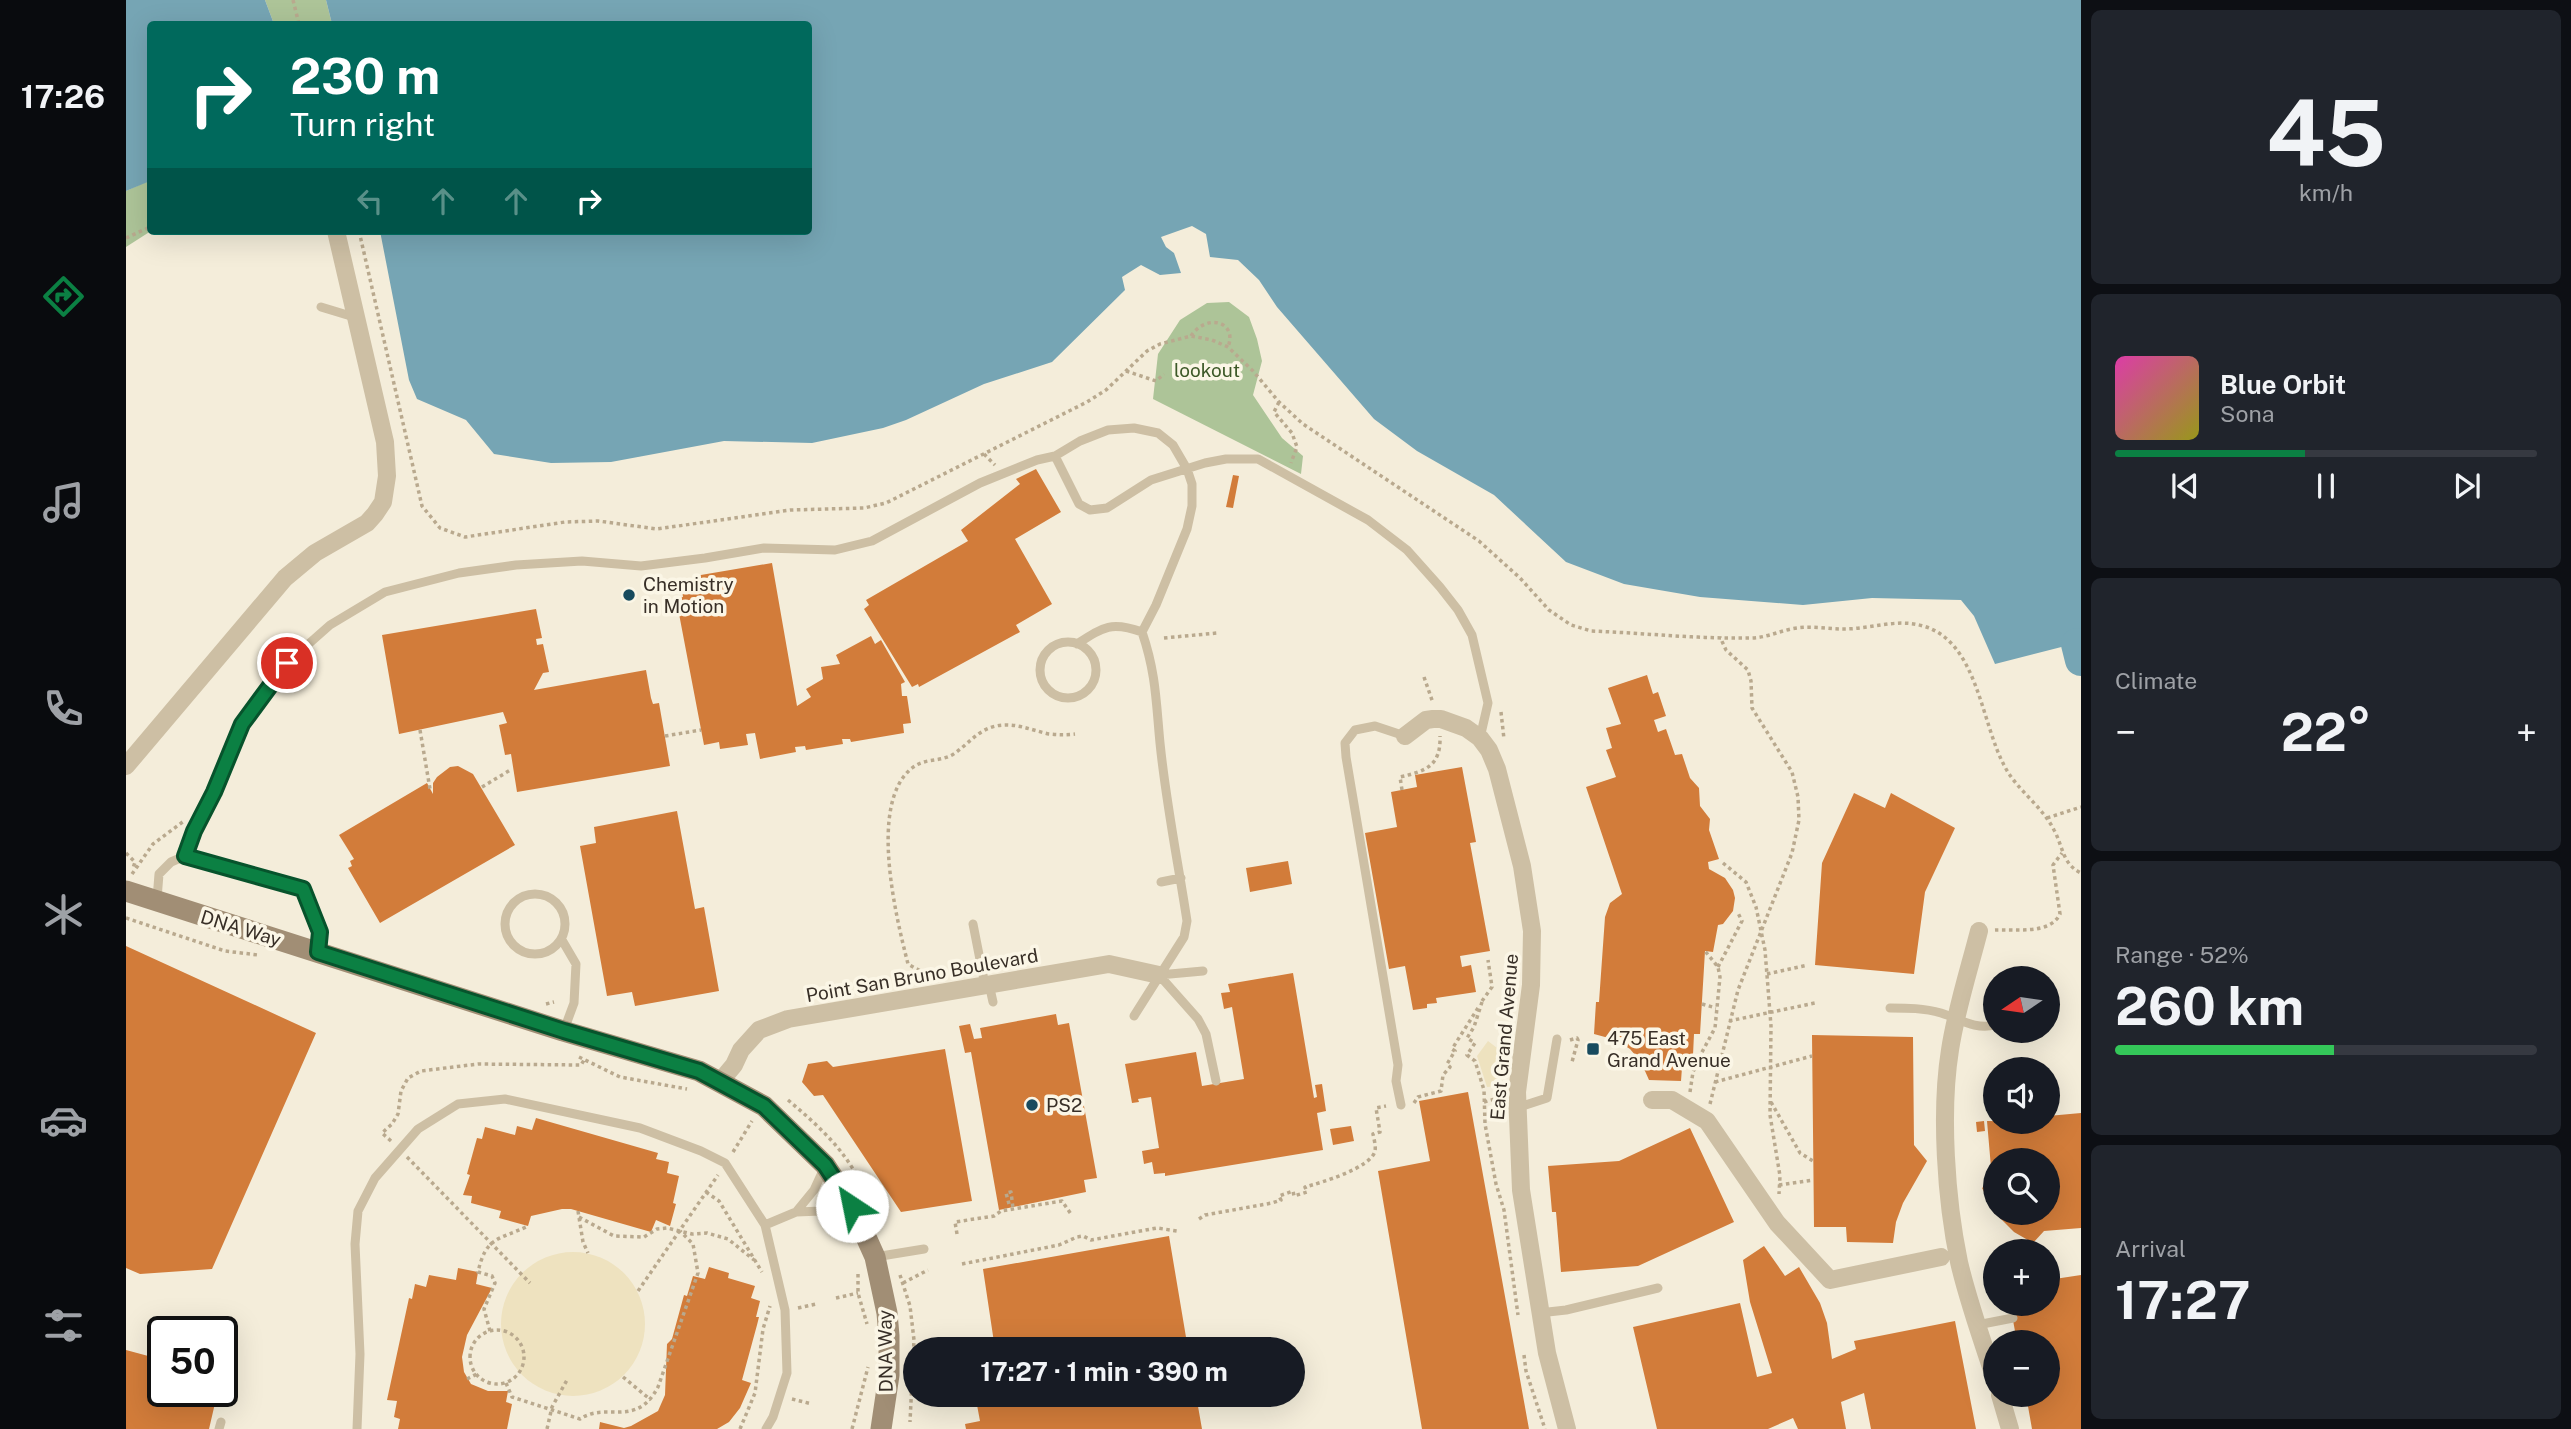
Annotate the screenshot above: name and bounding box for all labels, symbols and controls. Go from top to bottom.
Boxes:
text: 230 m [290,47,440,105]
icon: right [175,49,266,140]
text: 17:26 [21,78,105,115]
text: 45 [2266,80,2386,186]
text: Turn right [290,106,435,143]
text: km/h [2299,179,2353,206]
icon: left [351,182,389,220]
icon: ahead [424,182,462,220]
icon: ahead [497,182,535,220]
icon: right [570,182,608,220]
icon: directions [39,272,88,321]
park label: lookout [1174,359,1240,381]
text: Blue Orbit [2220,369,2346,400]
text: Sona [2220,400,2274,427]
icon: previous [2166,467,2204,505]
icon: pause [2307,467,2345,505]
icon: next [2448,467,2486,505]
icon: music [39,478,88,527]
place label: Chemistry in Motion [643,573,734,617]
marker: Chemistry in Motion [621,587,637,603]
pin [257,633,317,693]
icon: arrive [268,644,306,682]
text: Climate [2115,667,2197,694]
icon: phone [39,684,88,733]
text: 22° [2281,702,2371,763]
text: − [2115,710,2136,755]
text: + [2516,710,2537,755]
icon: climate [39,890,88,939]
street label: DNA Way [198,905,284,951]
text: Range · 52% [2115,941,2249,968]
street label: Point San Bruno Boulevard [804,944,1040,1006]
street label: East Grand Avenue [1486,953,1522,1121]
north arrow [1983,966,2060,1043]
map controls [1983,966,2060,1407]
text: 260 km [2115,976,2304,1037]
place label: 475 East Grand Avenue [1607,1027,1731,1071]
marker: 475 East Grand Avenue [1585,1041,1601,1057]
button: sound [1983,1057,2060,1134]
place label: PS2 [1046,1094,1082,1116]
icon: car [39,1096,88,1145]
marker: PS2 [1024,1097,1040,1113]
button: search [1983,1148,2060,1225]
position arrow [815,1169,889,1243]
text: Arrival [2115,1235,2186,1262]
button: + [1983,1239,2060,1316]
text: 17:27 [2115,1270,2250,1331]
icon: filters [39,1301,88,1350]
street label: DNA Way [873,1309,897,1393]
speed limit sign: 50 [147,1316,238,1407]
button: − [1983,1330,2060,1407]
text: 17:27 · 1 min · 390 m [980,1356,1228,1387]

